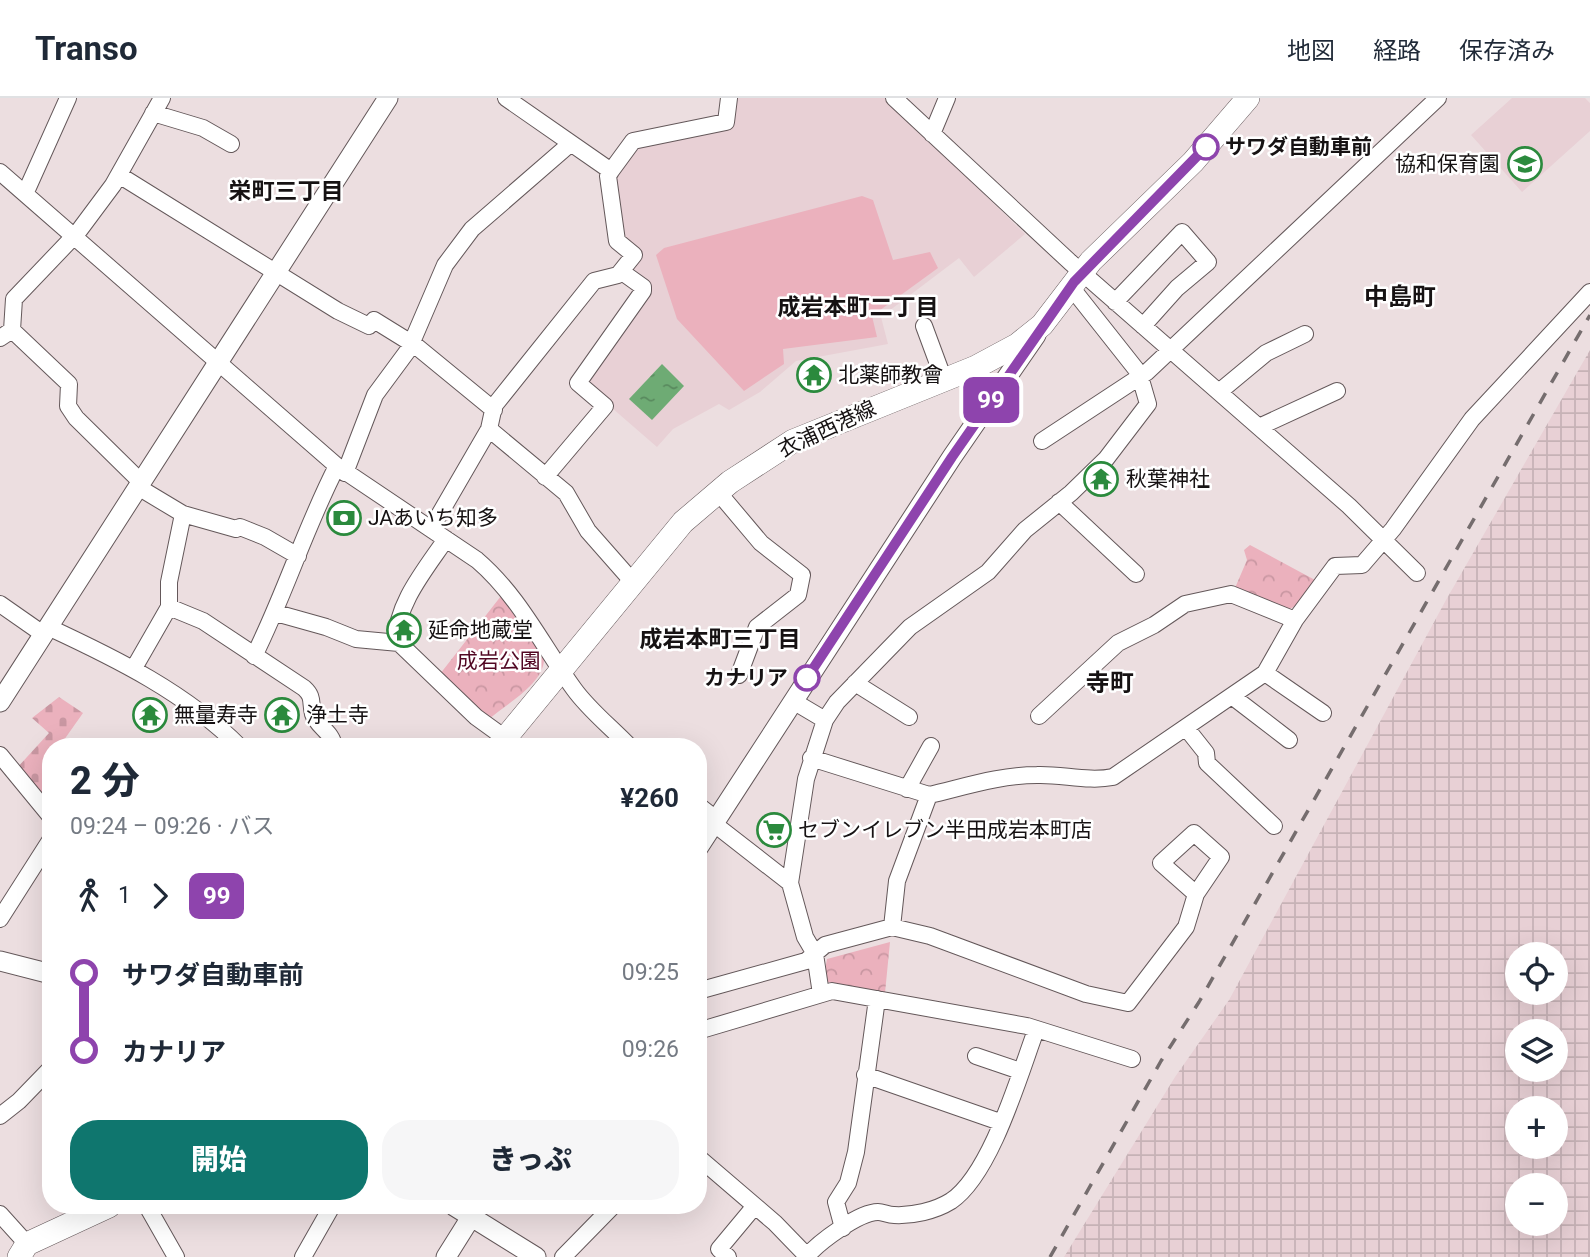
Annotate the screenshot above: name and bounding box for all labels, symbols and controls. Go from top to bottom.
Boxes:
text: Transo [35,29,138,68]
text: 地図 [1287,37,1335,65]
text: 経路 [1373,37,1421,65]
text: 保存済み [1459,37,1555,65]
marker: サワダ自動車前 [1193,134,1219,160]
place label: サワダ自動車前 [1225,135,1372,159]
school or university icon: 協和保育園 [1506,145,1544,183]
place label: 協和保育園 [1395,152,1500,176]
district label: 栄町三丁目 [229,178,344,205]
district label: 中島町 [1364,283,1436,311]
district label: 成岩本町二丁目 [778,294,939,321]
temple icon: 北薬師教會 [795,356,833,394]
place label: 北薬師教會 [838,363,943,387]
line badge: 99 [960,377,1023,423]
text: 99 [977,386,1005,414]
street label: 衣浦西港線 [774,396,880,462]
temple icon: 秋葉神社 [1082,460,1120,498]
place label: 秋葉神社 [1126,467,1210,491]
bank icon: JAあいち知多 [325,499,363,537]
place label: JAあいち知多 [368,506,498,530]
temple icon: 延命地蔵堂 [385,611,423,649]
place label: 延命地蔵堂 [428,618,533,642]
district label: 成岩本町三丁目 [640,626,801,653]
park label: 成岩公園 [457,649,541,673]
marker: カナリア [794,665,820,691]
place label: カナリア [704,666,788,690]
district label: 寺町 [1086,669,1134,697]
temple icon: 無量寿寺 [131,696,169,734]
temple icon: 浄土寺 [263,696,301,734]
place label: 無量寿寺 [174,703,258,727]
place label: 浄土寺 [306,703,369,727]
text: 2 分 [70,759,139,803]
text: ¥260 [620,783,679,813]
supermarket icon: セブンイレブン半田成岩本町店 [755,811,793,849]
text: 09:24 – 09:26 · バス [70,813,274,840]
place label: セブンイレブン半田成岩本町店 [798,818,1092,842]
icon: walk [70,877,108,915]
icon: forward [141,877,179,915]
text: 1 [118,882,131,909]
text: 99 [203,882,230,910]
map controls [1505,942,1568,1236]
button: locate [1505,942,1568,1005]
text: 09:25 [622,959,679,986]
text: サワダ自動車前 [122,960,304,990]
button: layers [1505,1019,1568,1082]
text: 09:26 [622,1036,679,1063]
text: カナリア [122,1037,226,1067]
button: + [1505,1096,1568,1159]
button: 開始 [70,1120,368,1200]
button: きっぷ [382,1120,679,1200]
button: − [1505,1173,1568,1236]

